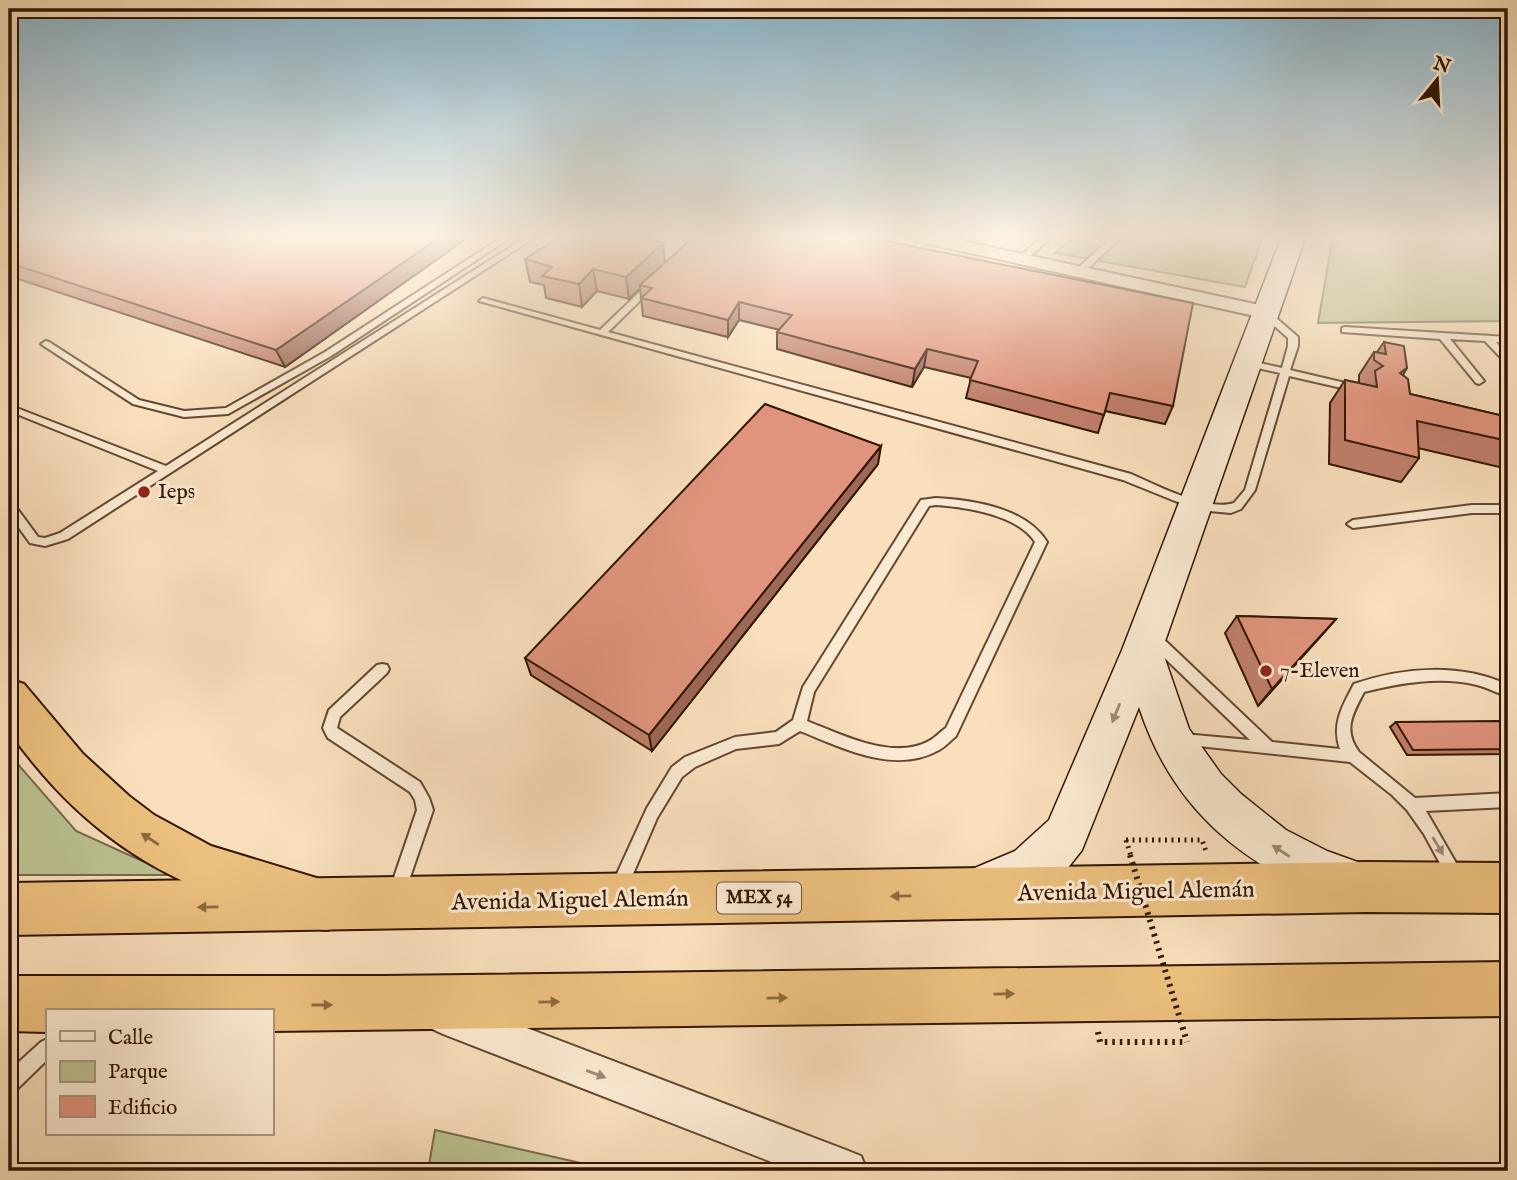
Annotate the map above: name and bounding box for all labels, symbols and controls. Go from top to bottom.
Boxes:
north arrow [1402,46,1472,116]
text: N [1429,51,1454,80]
place label: Ieps [158,479,195,506]
marker: Ieps [136,484,152,500]
place label: 7-Eleven [1280,658,1359,685]
marker: 7-Eleven [1258,663,1274,679]
one-way arrow [1111,703,1122,724]
one-way arrow [140,832,160,845]
one-way arrow [1431,837,1444,856]
one-way arrow [1271,845,1291,858]
street label: Avenida Miguel Alemán [1016,874,1255,910]
road number: MEX 54 [717,882,801,914]
street label: Avenida Miguel Alemán [450,883,689,919]
one-way arrow [890,890,912,902]
one-way arrow [197,901,219,912]
one-way arrow [994,988,1016,1000]
one-way arrow [766,992,788,1004]
one-way arrow [539,997,561,1008]
one-way arrow [311,999,333,1011]
legend [46,1009,273,1134]
text: Calle [108,1025,153,1052]
text: Parque [108,1059,168,1086]
one-way arrow [586,1069,607,1080]
text: Edificio [108,1095,177,1122]

